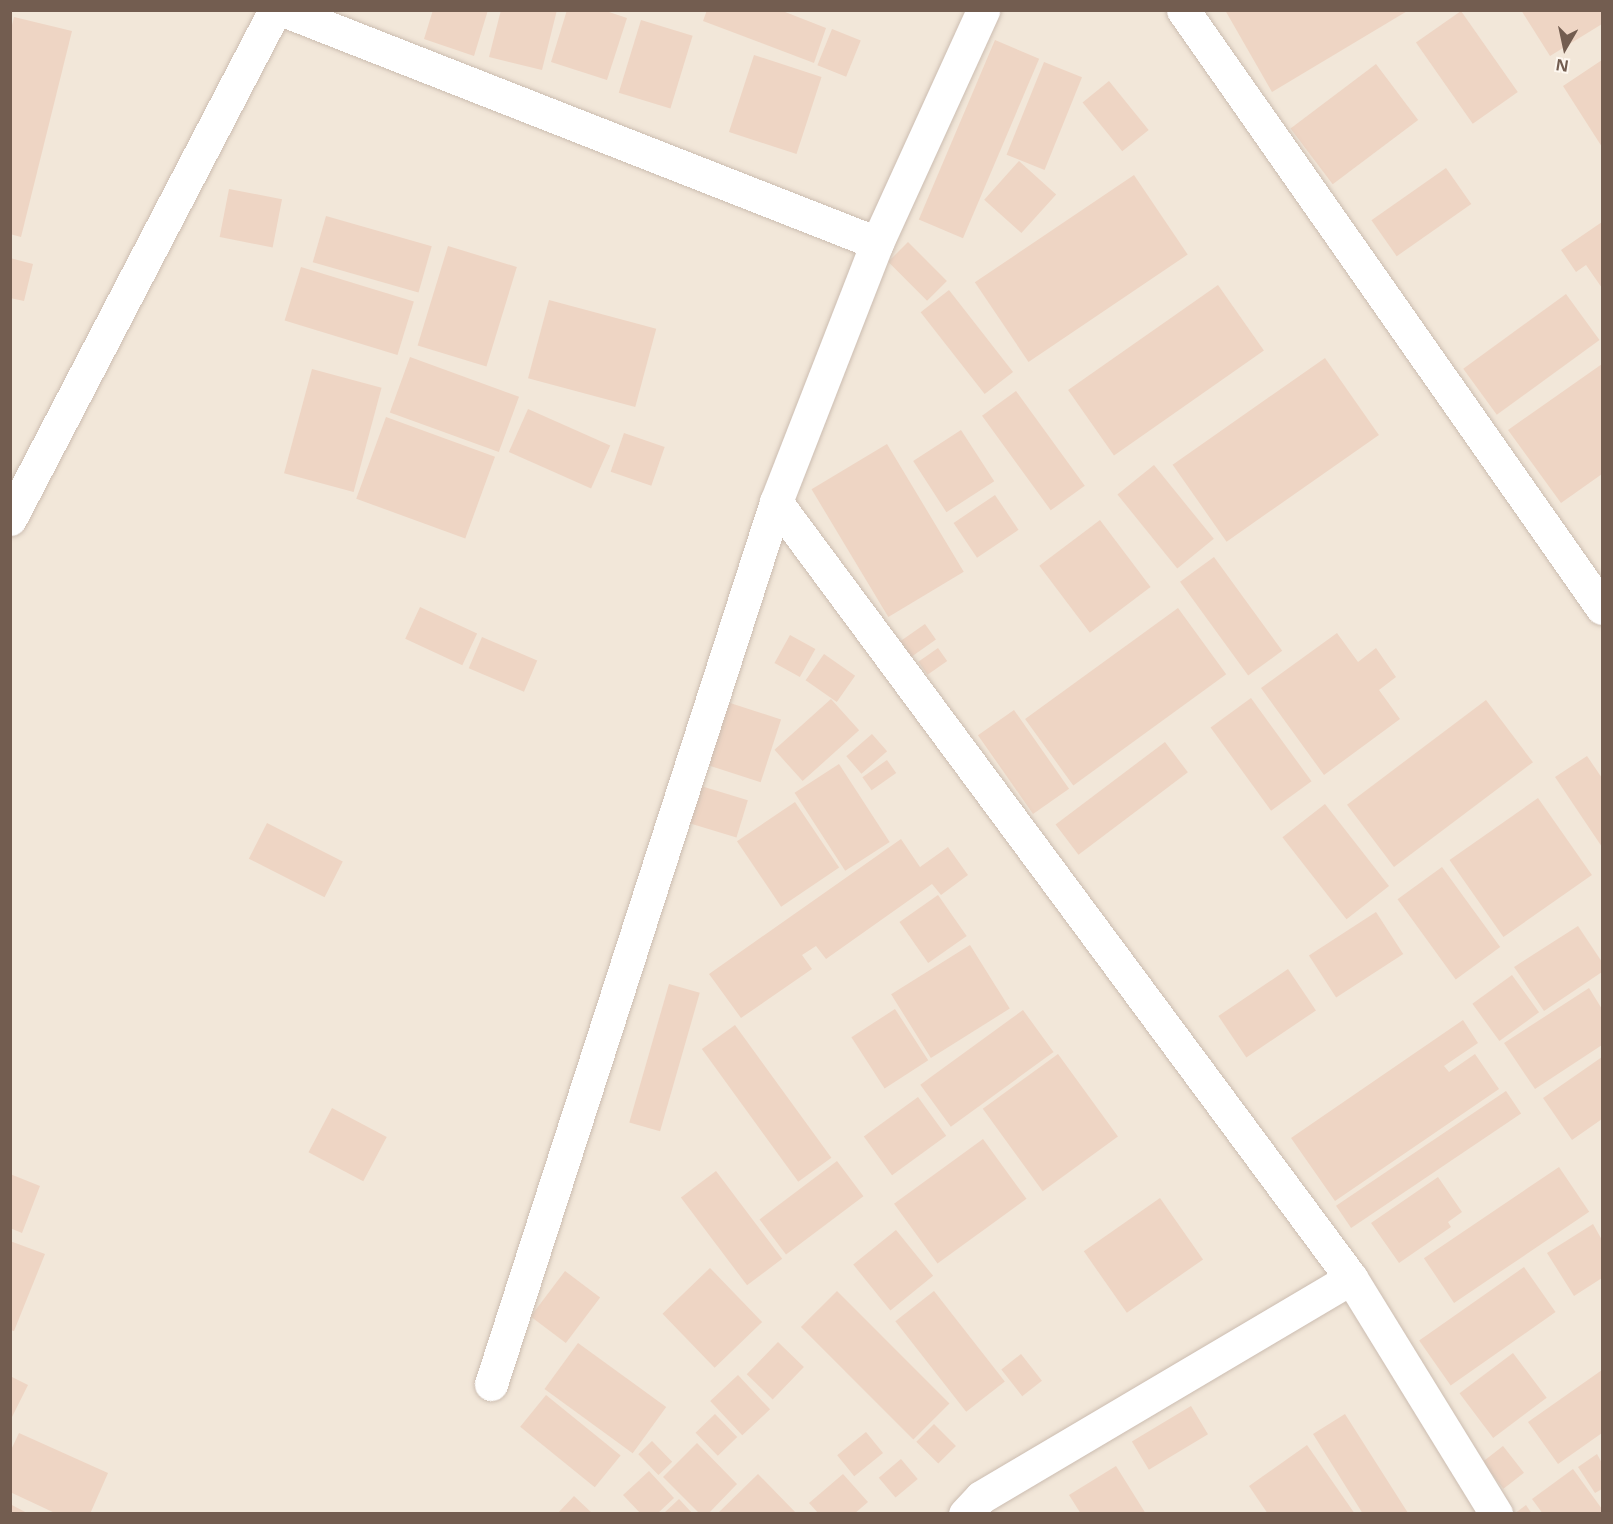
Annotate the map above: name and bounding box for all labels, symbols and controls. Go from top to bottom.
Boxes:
north arrow [1535,18,1595,78]
text: N [1554,54,1570,78]

